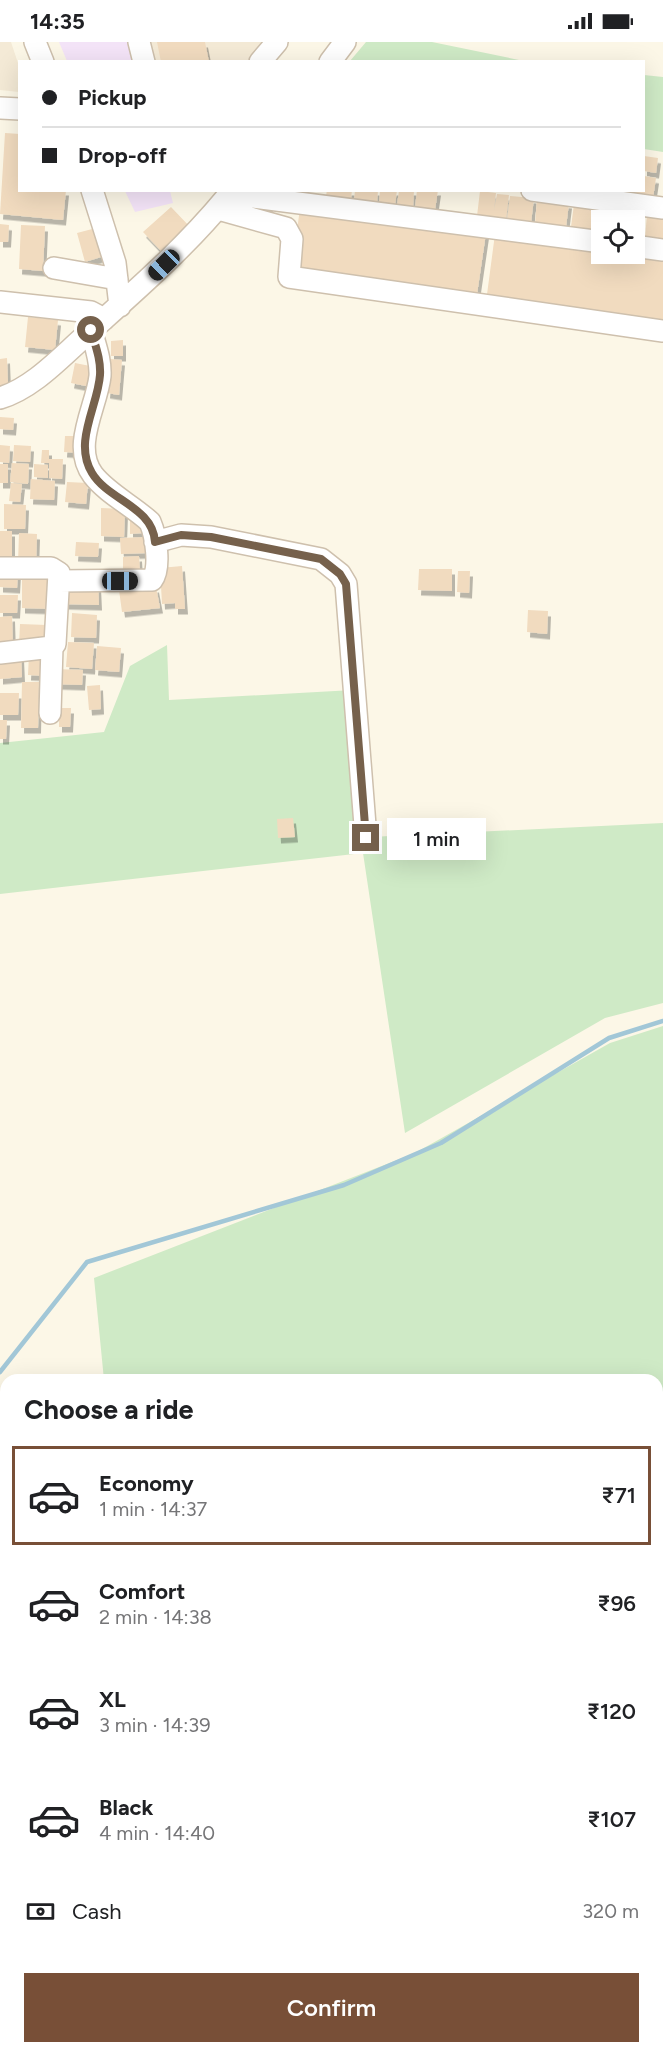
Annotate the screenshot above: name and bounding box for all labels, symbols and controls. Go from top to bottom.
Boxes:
text: 14:35 [30,8,85,35]
text: Pickup [78,84,147,111]
text: Drop-off [78,142,167,169]
map controls [591,210,645,264]
button: locate [591,210,645,264]
car [145,246,183,284]
route start [77,316,104,343]
car [102,572,138,590]
callout: 1 min [387,817,486,859]
route end [352,824,379,851]
text: 1 min [413,827,460,851]
text: Choose a ride [24,1393,193,1426]
icon: car [27,1469,81,1523]
text: Economy [99,1470,194,1497]
text: ₹71 [601,1482,636,1509]
text: 1 min · 14:37 [99,1497,207,1521]
icon: car [27,1577,81,1631]
text: Comfort [99,1578,185,1605]
text: ₹96 [597,1590,636,1617]
text: 2 min · 14:38 [99,1605,212,1629]
icon: car [27,1685,81,1739]
text: XL [99,1686,126,1713]
text: ₹120 [587,1698,636,1725]
text: 3 min · 14:39 [99,1713,211,1737]
icon: car [27,1793,81,1847]
text: Black [99,1794,153,1821]
text: ₹107 [587,1806,636,1833]
text: 4 min · 14:40 [99,1821,215,1845]
icon: cash [24,1895,57,1928]
text: Cash [72,1898,122,1925]
text: 320 m [582,1899,639,1923]
button: Confirm [24,1973,639,2042]

